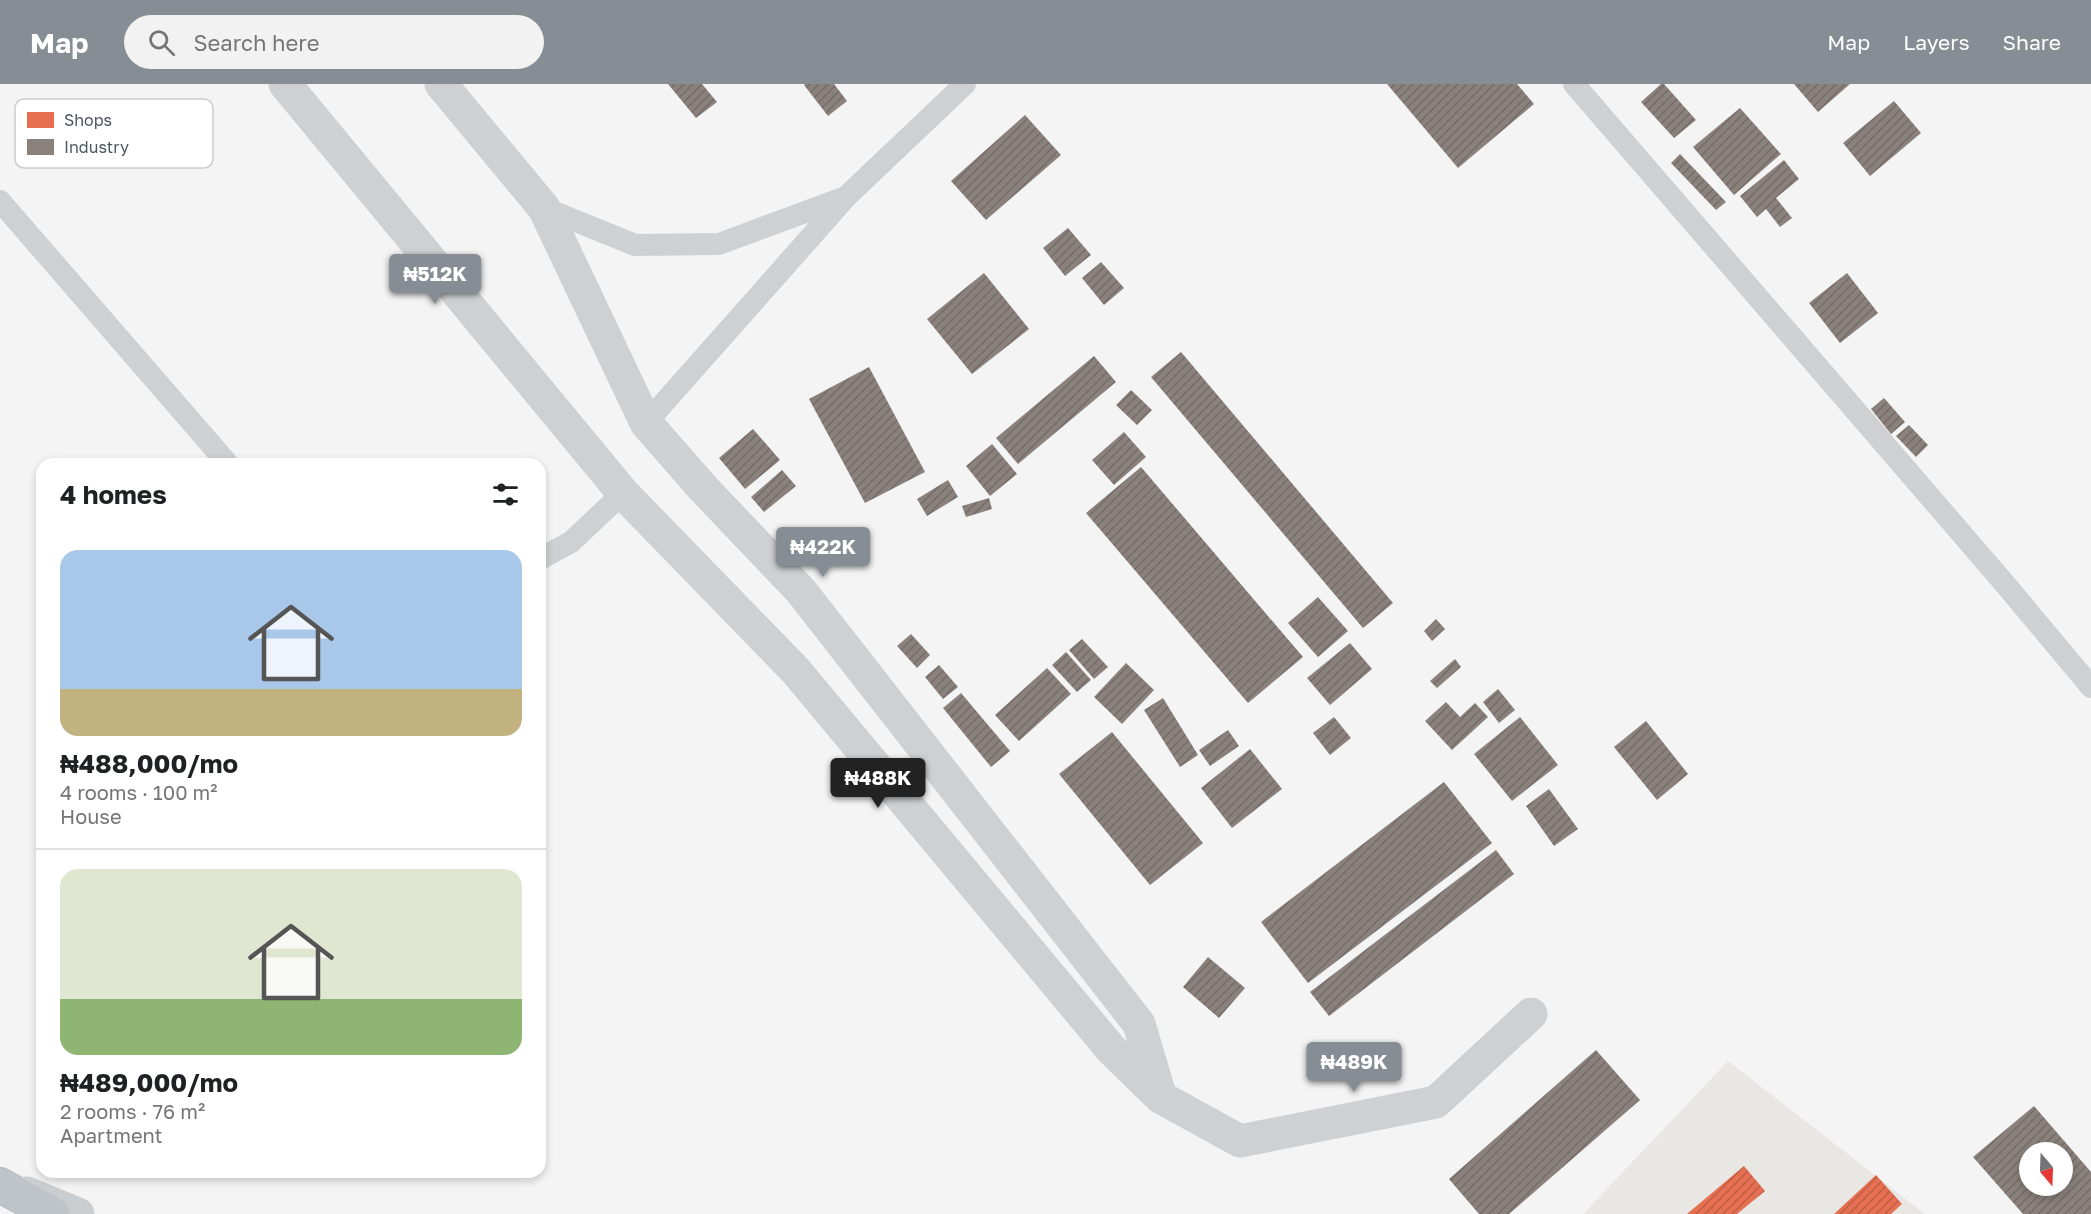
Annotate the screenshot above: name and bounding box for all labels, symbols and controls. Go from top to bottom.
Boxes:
search box [124,15,544,69]
text: Map [30,26,88,59]
icon: search [145,26,178,59]
text: Search here [193,29,319,56]
text: Map [1827,29,1870,55]
text: Layers [1903,29,1970,55]
text: Share [2003,29,2061,55]
legend [15,99,213,168]
text: Shops [64,110,112,130]
text: Industry [64,137,129,157]
pin: ₦512K [393,254,477,305]
text: ₦512K [403,261,467,285]
icon: filters [489,478,522,511]
text: 4 homes [60,479,167,510]
pin: ₦422K [781,527,865,578]
text: ₦422K [790,534,856,558]
icon: home [237,589,345,697]
text: ₦488,000/mo [60,748,238,779]
pin: ₦488K [836,758,920,809]
text: ₦488K [844,765,912,789]
text: 4 rooms · 100 m² [60,780,218,804]
text: House [60,804,122,828]
icon: home [237,908,345,1016]
pin: ₦489K [1312,1042,1396,1093]
text: ₦489K [1321,1049,1387,1073]
text: ₦489,000/mo [60,1067,238,1098]
text: 2 rooms · 76 m² [60,1099,205,1123]
text: Apartment [60,1123,163,1147]
north arrow [2019,1142,2073,1196]
map controls [2019,1142,2073,1196]

